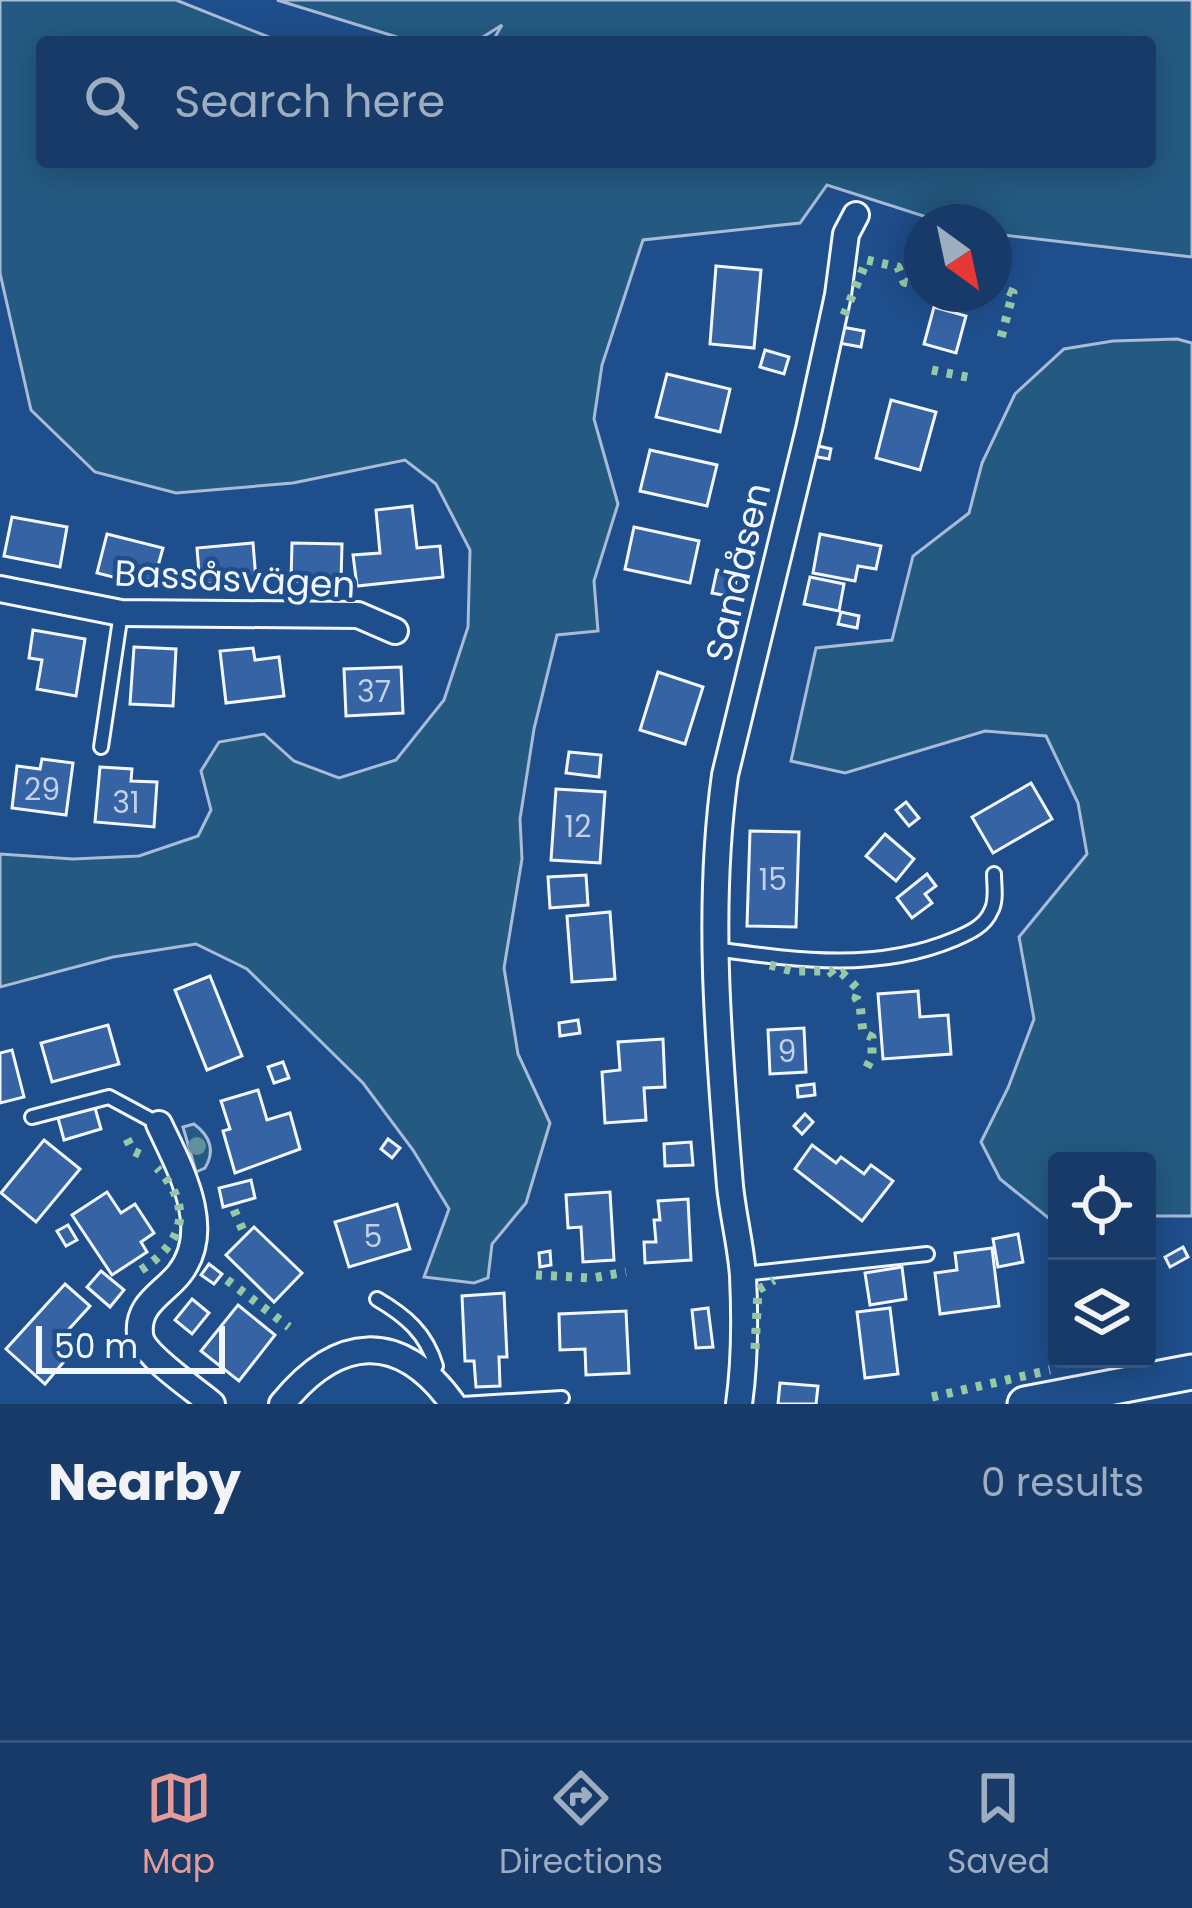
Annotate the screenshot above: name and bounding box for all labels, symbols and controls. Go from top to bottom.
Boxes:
search box [36,36,1156,168]
icon: search [78,69,144,135]
text: Search here [174,70,445,133]
north arrow [904,204,1012,312]
street label: Sandåsen [693,478,783,666]
street label: Bassåsvägen [113,547,357,611]
house number: 37 [357,670,391,713]
house number: 29 [24,768,60,811]
house number: 31 [112,781,140,824]
house number: 12 [565,805,591,848]
house number: 15 [759,858,787,901]
house number: 9 [778,1030,796,1073]
map controls [1048,1152,1156,1368]
button: locate [1048,1152,1156,1260]
house number: 5 [364,1215,382,1258]
button: layers [1048,1260,1156,1368]
scale bar [36,1320,225,1373]
text: 50 m [54,1323,138,1370]
text: Nearby [48,1446,241,1518]
text: 0 results [981,1455,1144,1510]
tab: Map [142,1765,215,1887]
tab: Directions [499,1765,663,1887]
tab: Saved [947,1765,1050,1887]

